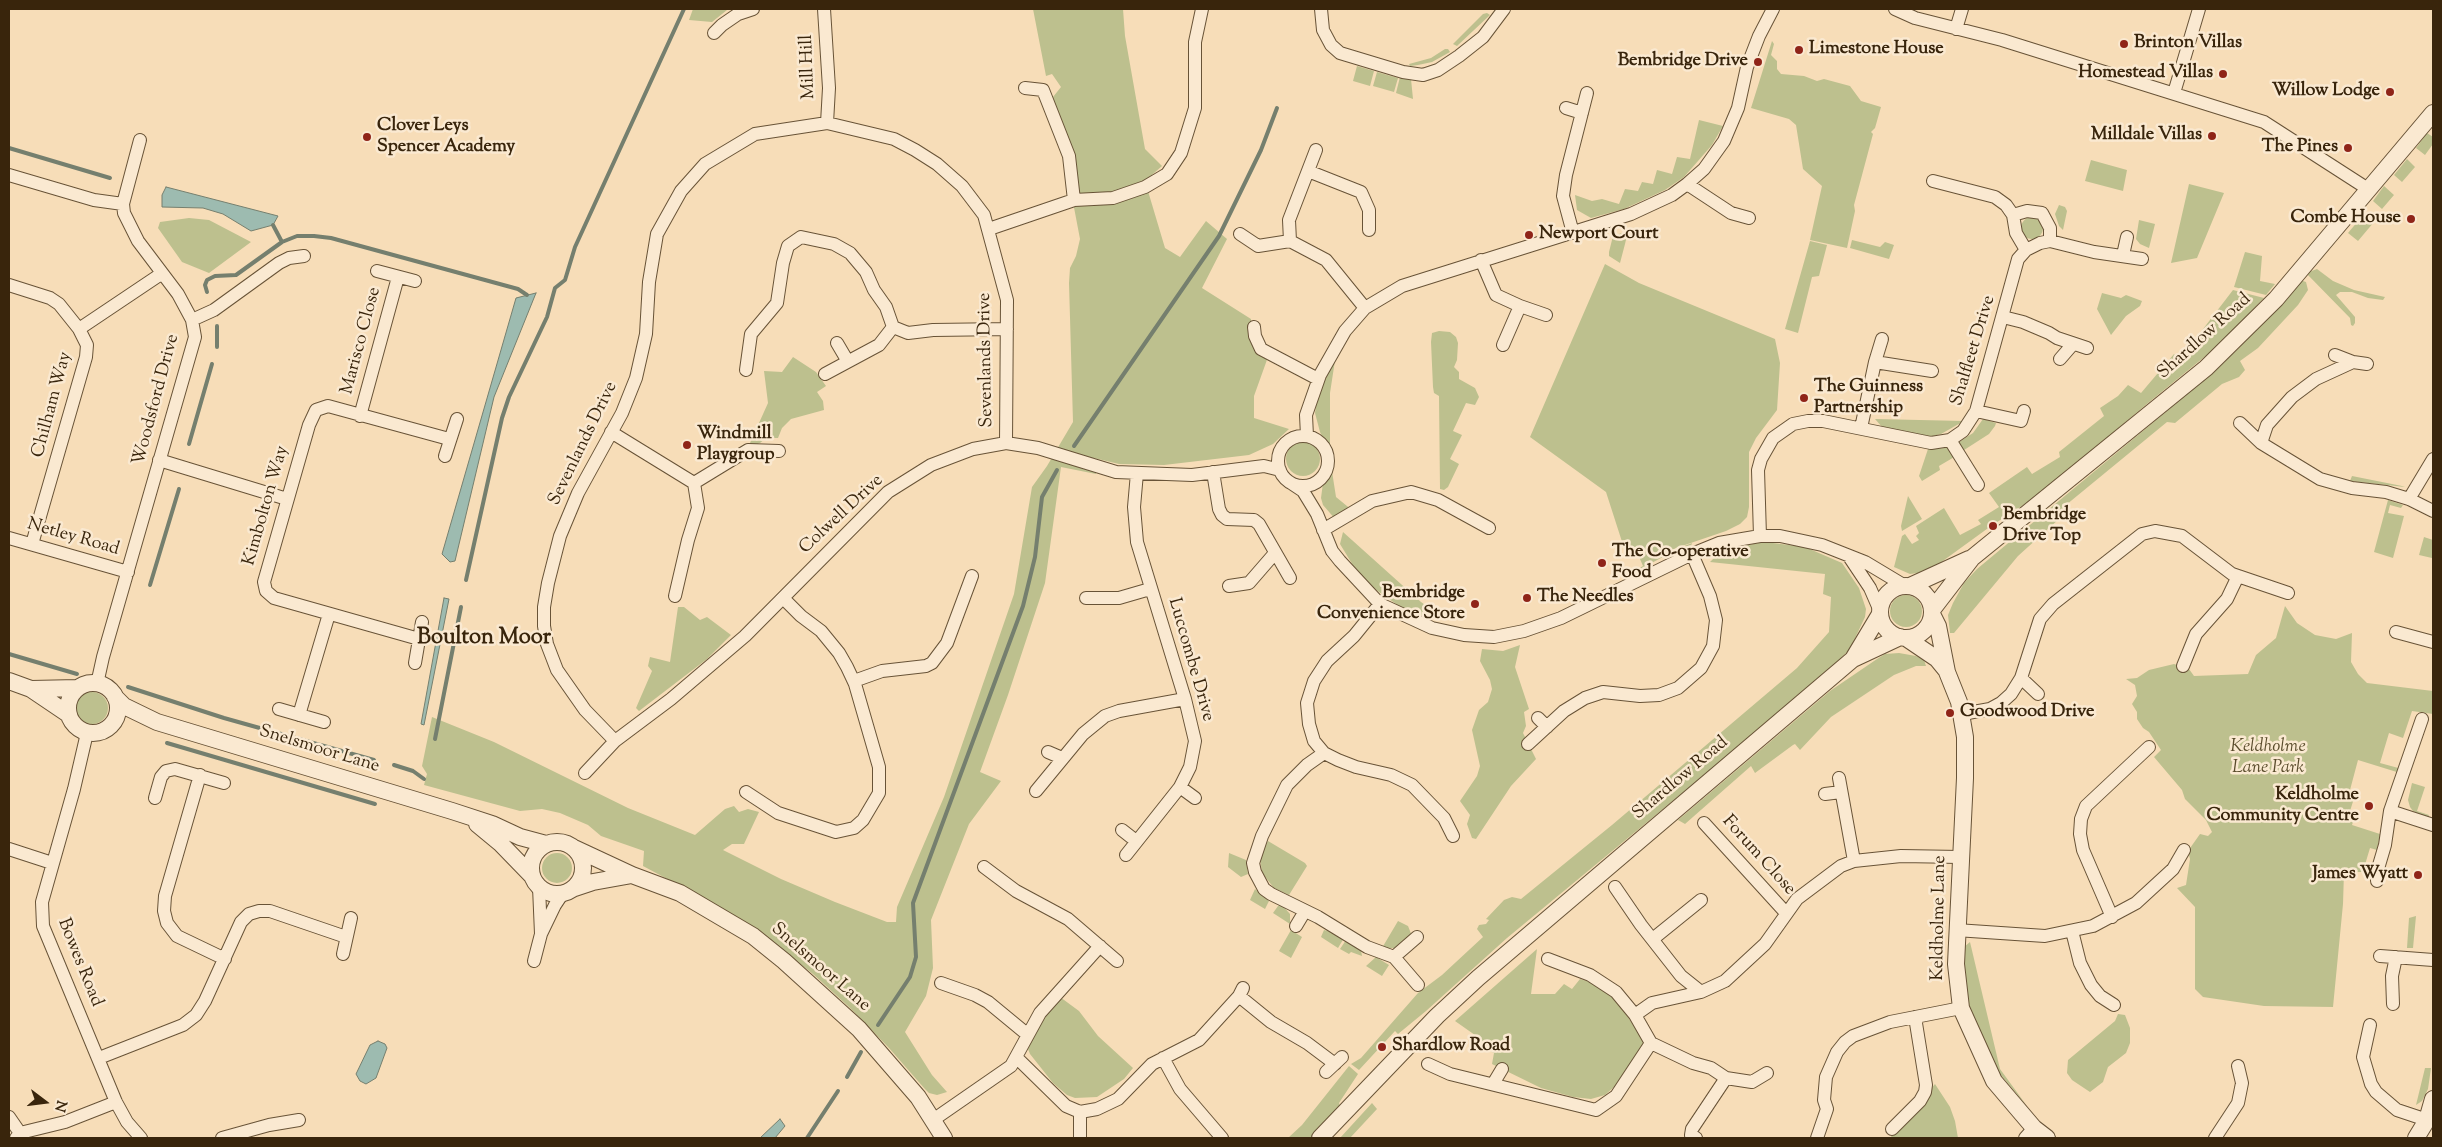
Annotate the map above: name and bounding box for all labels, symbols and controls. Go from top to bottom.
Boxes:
place label: Brinton Villas [2134,33,2242,55]
street label: Mill Hill [797,34,821,100]
marker: Brinton Villas [2118,38,2130,50]
place label: Limestone House [1809,39,1944,61]
marker: Limestone House [1793,44,1805,56]
place label: Bembridge Drive [1618,51,1748,73]
marker: Bembridge Drive [1752,56,1764,68]
place label: Homestead Villas [2078,63,2213,85]
marker: Homestead Villas [2217,68,2229,80]
place label: Willow Lodge [2272,81,2380,103]
marker: Willow Lodge [2384,86,2396,98]
place label: Clover Leys Spencer Academy [377,116,515,158]
place label: Milldale Villas [2091,125,2202,147]
marker: Milldale Villas [2206,130,2218,142]
marker: Clover Leys Spencer Academy [361,131,373,143]
place label: The Pines [2262,137,2338,159]
marker: The Pines [2342,142,2354,154]
place label: Combe House [2290,208,2401,230]
marker: Combe House [2405,213,2417,225]
place label: Newport Court [1539,224,1658,246]
marker: Newport Court [1523,229,1535,241]
street label: Marisco Close [337,285,387,397]
street label: Shardlow Road [2154,289,2256,385]
street label: Sevenlands Drive [975,292,999,428]
street label: Shalfleet Drive [1947,293,2001,409]
street label: Woodsford Drive [129,332,185,468]
street label: Chilham Way [28,350,78,460]
place label: The Guinness Partnership [1814,377,1923,419]
street label: Sevenlands Drive [545,379,623,509]
marker: The Guinness Partnership [1798,392,1810,404]
place label: Windmill Playgroup [697,424,775,466]
marker: Windmill Playgroup [681,439,693,451]
street label: Kimbolton Way [240,444,294,568]
street label: Colwell Drive [795,471,889,559]
place label: Bembridge Drive Top [2003,505,2086,548]
street label: Netley Road [24,515,122,561]
marker: Bembridge Drive Top [1987,520,1999,532]
place label: The Co-operative Food [1612,542,1749,584]
marker: The Co-operative Food [1596,557,1608,569]
place label: Bembridge Convenience Store [1317,583,1465,626]
place label: The Needles [1537,587,1634,609]
marker: The Needles [1521,592,1533,604]
street label: Luccombe Drive [1162,596,1218,724]
marker: Bembridge Convenience Store [1469,598,1481,610]
district label: Boulton Moor [417,626,551,652]
place label: Goodwood Drive [1960,702,2094,724]
marker: Goodwood Drive [1944,707,1956,719]
street label: Snelsmoor Lane [256,721,382,779]
street label: Shardlow Road [1629,733,1733,825]
park label: Keldholme Lane Park [2230,737,2306,780]
place label: Keldholme Community Centre [2206,785,2359,828]
marker: Keldholme Community Centre [2363,800,2375,812]
street label: Forum Close [1716,812,1800,900]
street label: Keldholme Lane [1928,855,1952,981]
place label: James Wyatt [2312,864,2408,886]
marker: James Wyatt [2412,869,2424,881]
street label: Bowes Road [51,916,107,1010]
street label: Snelsmoor Lane [766,919,874,1017]
place label: Shardlow Road [1392,1036,1510,1058]
marker: Shardlow Road [1376,1041,1388,1053]
north arrow [20,1077,70,1127]
text: N [48,1098,71,1114]

